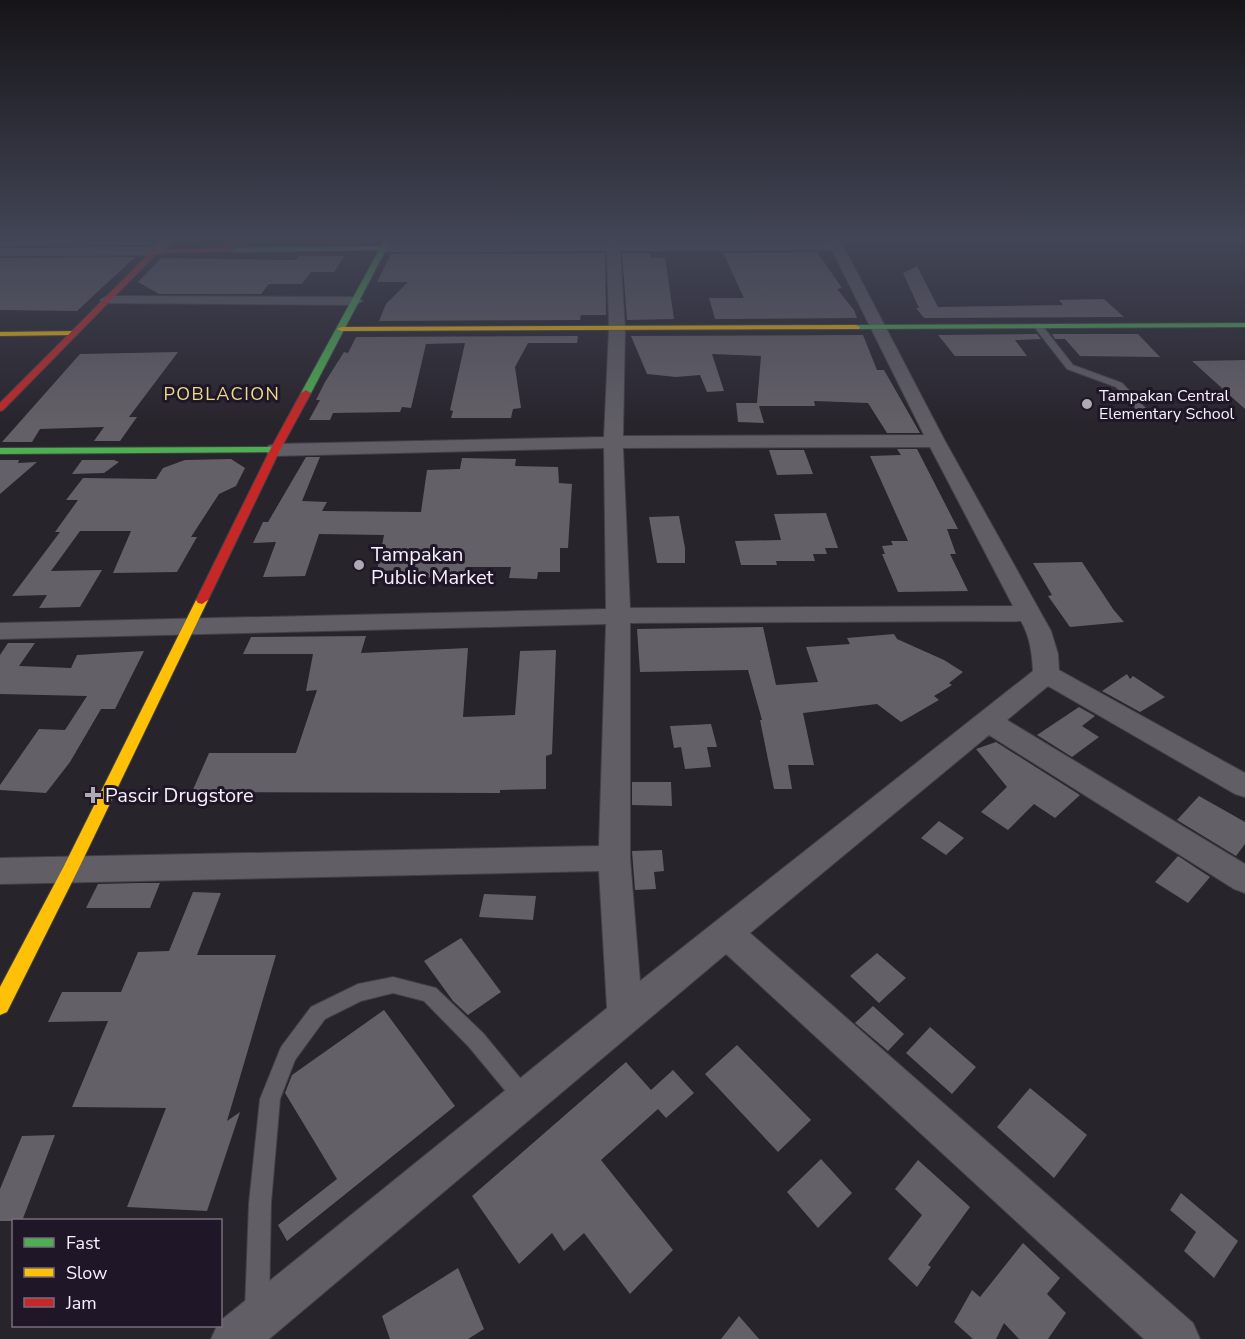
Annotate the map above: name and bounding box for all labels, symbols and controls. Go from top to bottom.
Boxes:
district label: POBLACION [164,382,280,406]
place label: Tampakan Central Elementary School [1099,385,1235,425]
marker: Tampakan Central Elementary School [1080,397,1094,411]
place label: Tampakan Public Market [371,541,495,591]
marker: Tampakan Public Market [352,558,366,572]
place label: Pascir Drugstore [105,782,254,809]
marker: Pascir Drugstore [86,788,100,802]
legend [12,1219,222,1327]
text: Fast [66,1231,101,1255]
text: Slow [66,1261,107,1285]
text: Jam [65,1291,97,1315]

